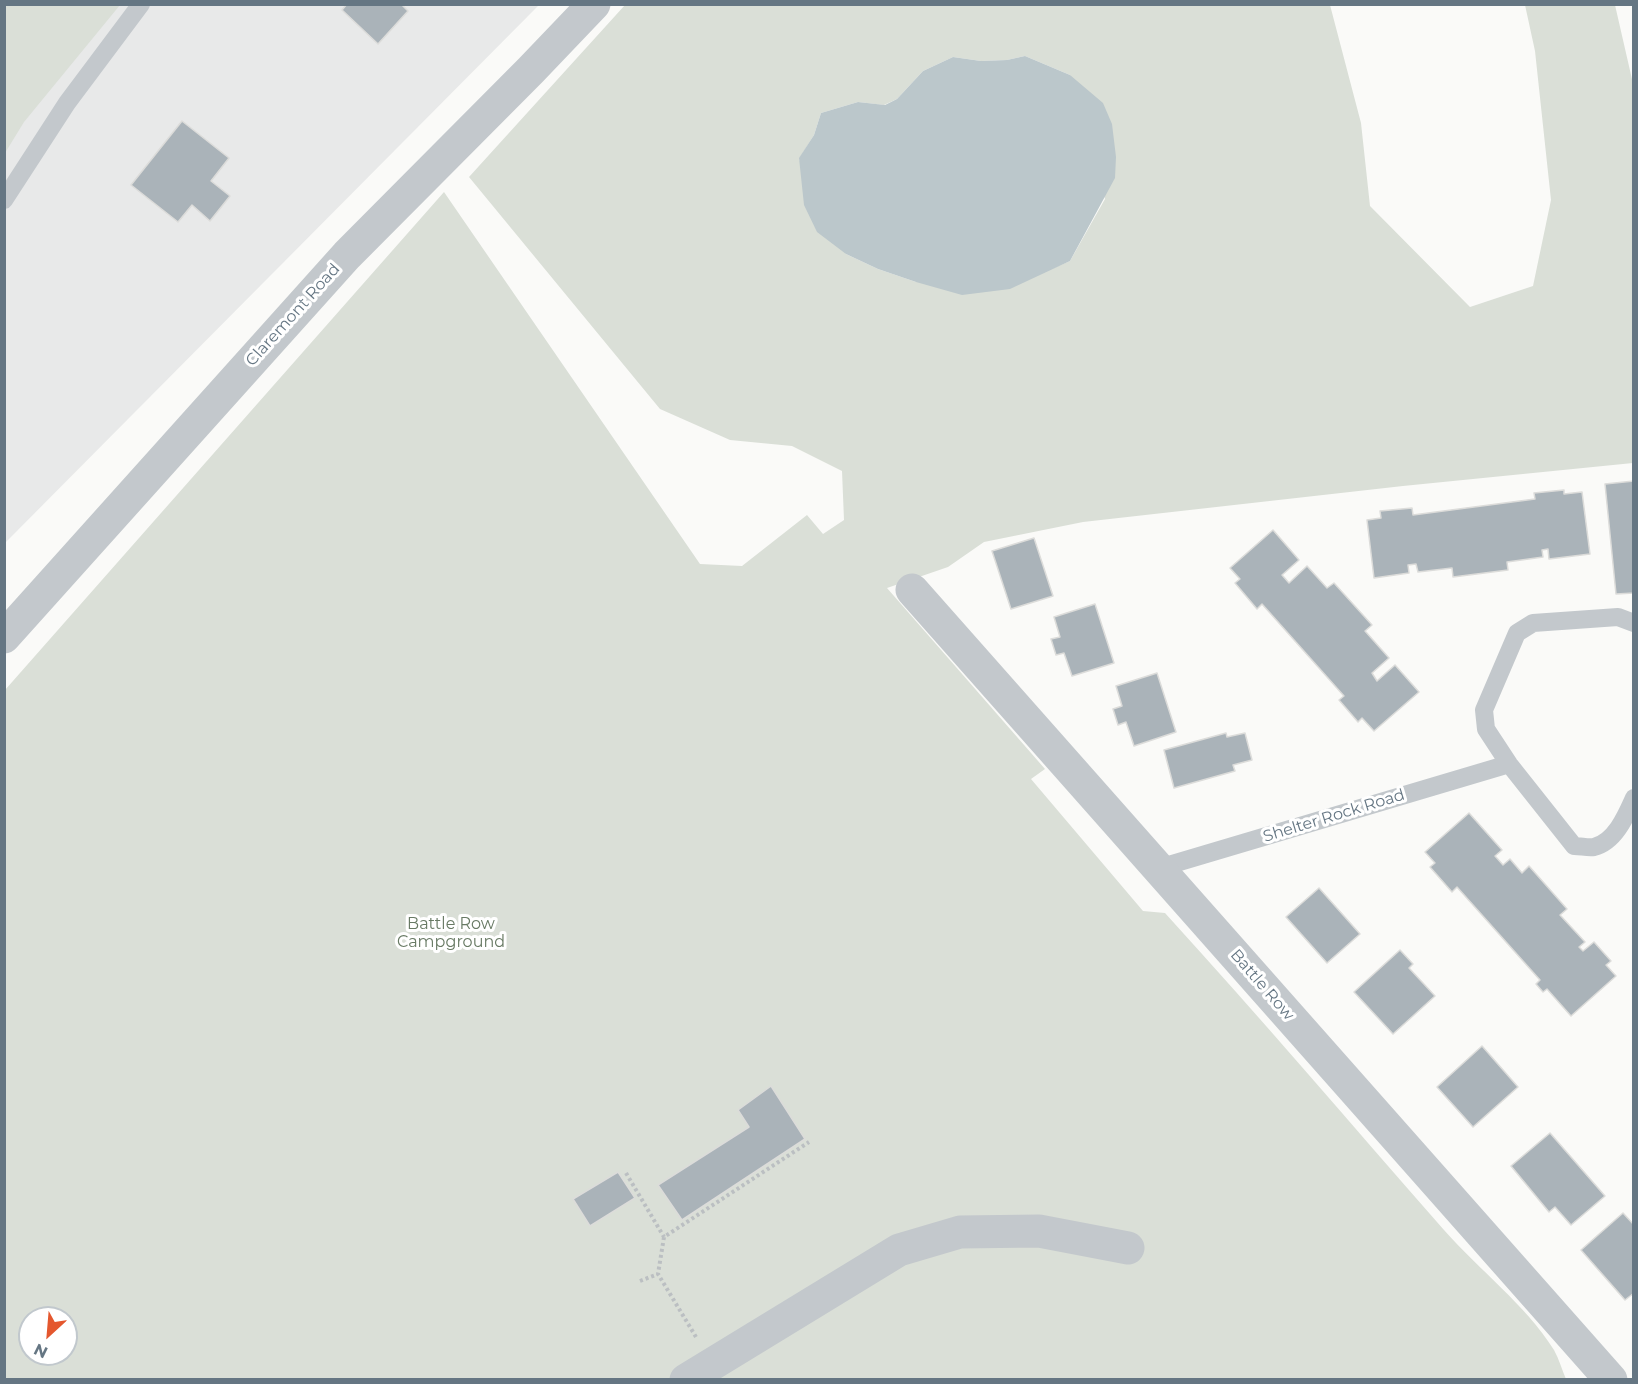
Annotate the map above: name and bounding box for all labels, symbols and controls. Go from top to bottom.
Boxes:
street label: Claremont Road [242,260,344,370]
street label: Shelter Rock Road [1261,785,1407,847]
park label: Battle Row Campground [397,914,505,952]
street label: Battle Row [1226,946,1298,1024]
north arrow [18,1306,78,1366]
text: N [31,1339,51,1362]

